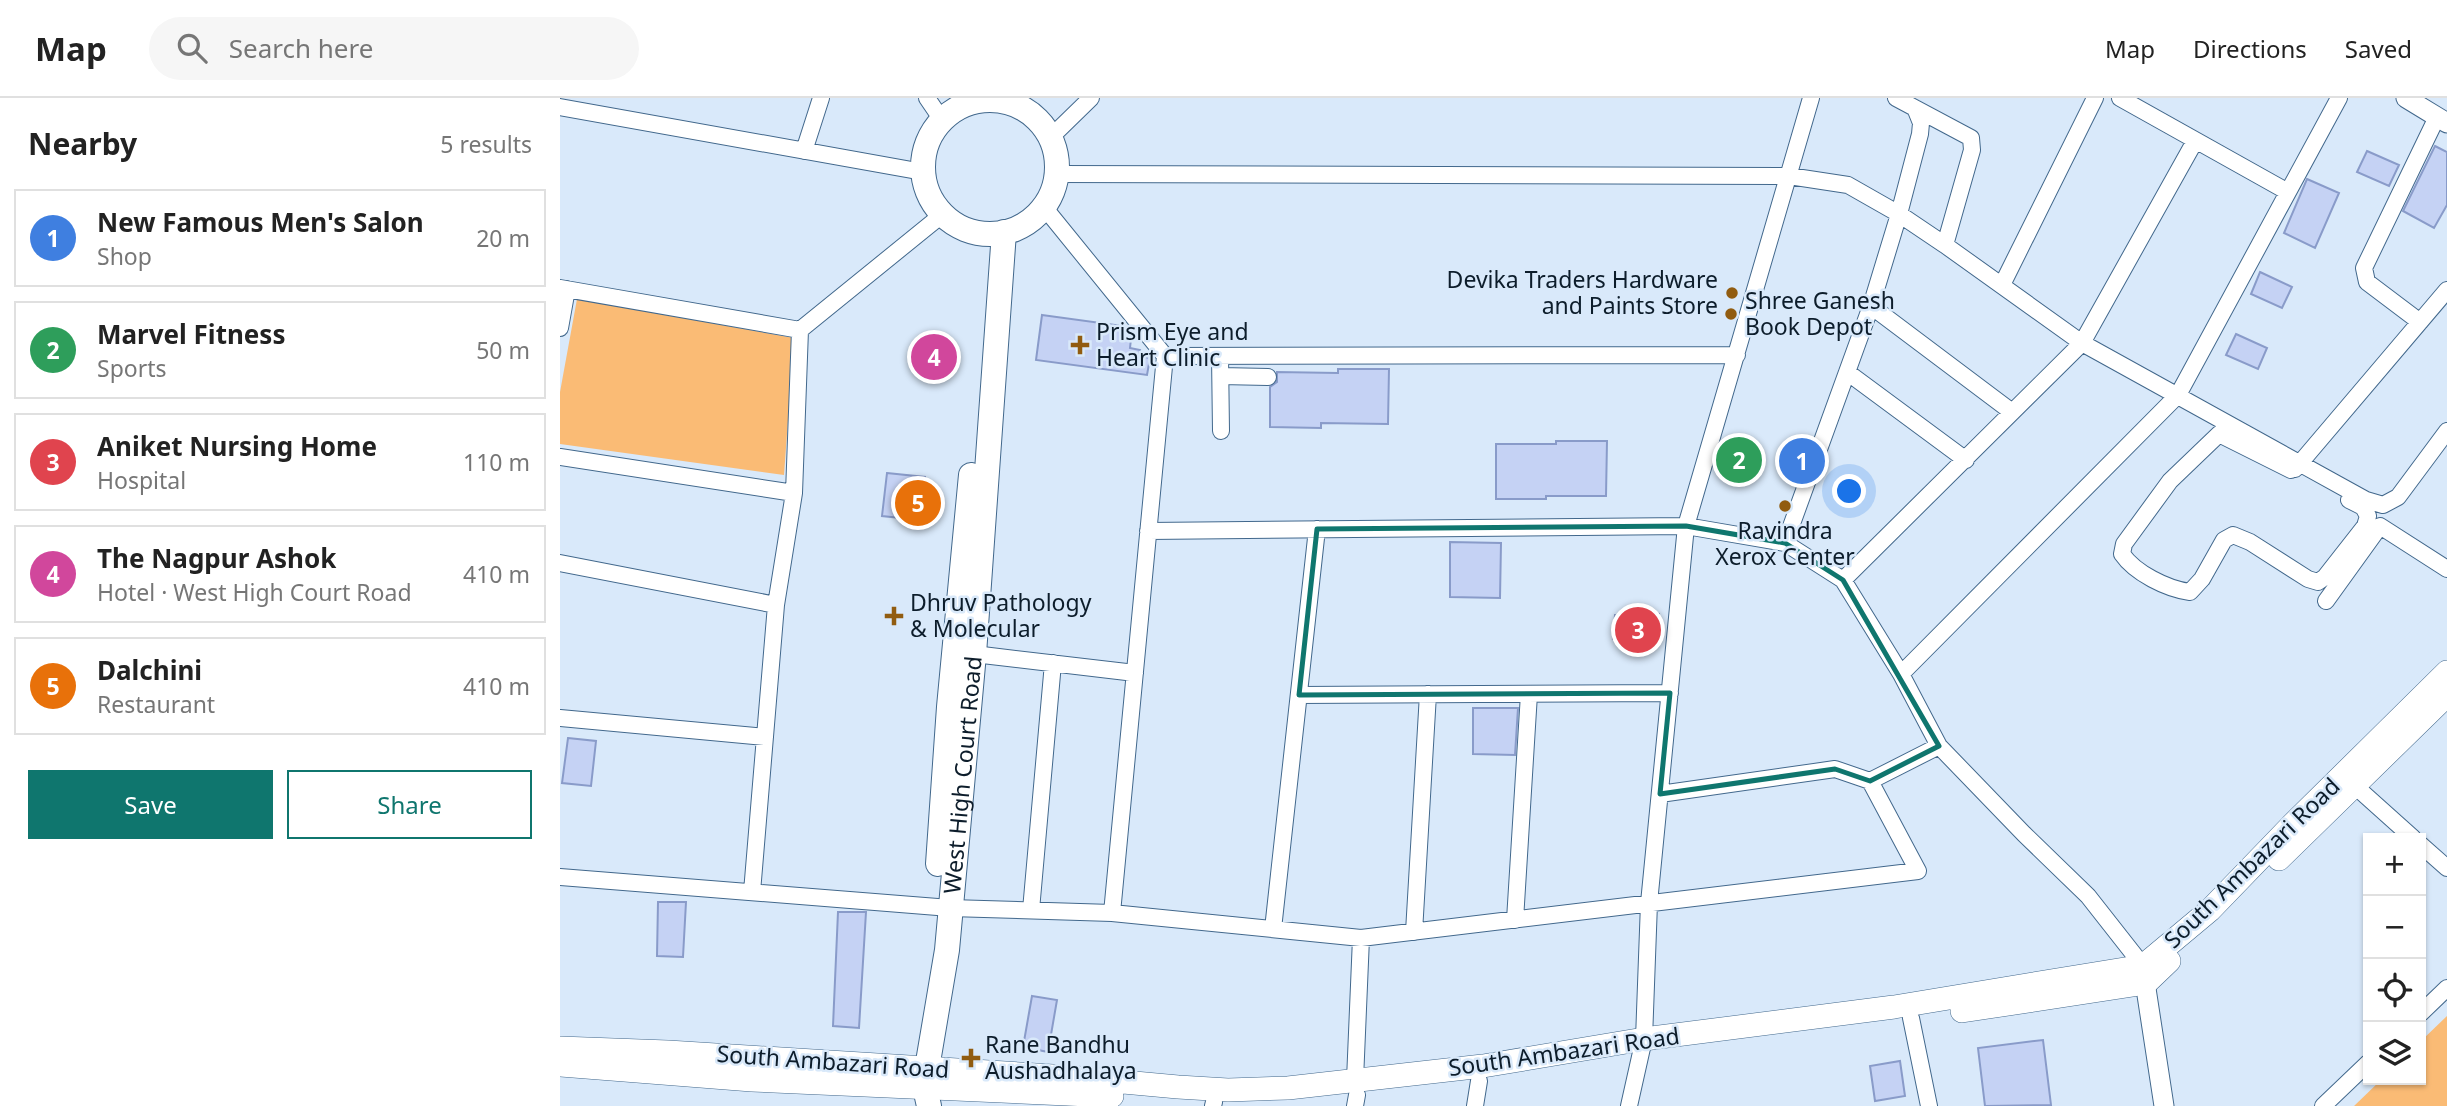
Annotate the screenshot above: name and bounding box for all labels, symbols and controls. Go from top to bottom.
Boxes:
search box [149,17,639,80]
text: Map [35,26,107,71]
icon: search [173,29,211,67]
text: Search here [229,30,373,66]
text: Map [2105,32,2155,65]
text: Directions [2193,32,2307,65]
text: Saved [2345,32,2412,65]
text: Nearby [28,123,137,164]
text: 5 results [440,128,532,160]
text: New Famous Men's Salon [97,204,424,240]
text: 1 [46,222,60,254]
text: 20 m [476,222,530,254]
text: Shop [97,240,152,272]
place label: Devika Traders Hardware and Paints Store [1447,263,1718,321]
place label: Shree Ganesh Book Depot [1745,284,1895,342]
marker: Devika Traders Hardware and Paints Store [1724,285,1740,301]
marker: Shree Ganesh Book Depot [1723,306,1739,322]
place label: Prism Eye and Heart Clinic [1096,315,1249,373]
text: Marvel Fitness [97,316,285,352]
pin: 4 [911,331,957,383]
text: 2 [46,334,60,366]
text: 50 m [476,334,530,366]
marker: Prism Eye and Heart Clinic [1070,335,1090,355]
text: Sports [97,352,167,384]
text: Aniket Nursing Home [97,428,377,464]
pin: 2 [1716,434,1762,486]
pin: 1 [1779,435,1825,487]
text: 3 [46,446,60,478]
text: 110 m [463,446,530,478]
text: Hospital [97,464,186,496]
your location [1832,474,1866,508]
pin: 5 [895,477,941,529]
marker: Ravindra Xerox Center [1777,498,1793,514]
place label: Ravindra Xerox Center [1715,514,1855,572]
text: The Nagpur Ashok [97,540,336,576]
text: 4 [46,558,60,590]
text: 410 m [463,558,530,590]
text: Hotel · West High Court Road [97,576,412,608]
place label: Dhruv Pathology & Molecular [910,586,1092,644]
pin: 3 [1615,604,1661,656]
marker: Dhruv Pathology & Molecular [884,606,904,626]
text: Dalchini [97,652,202,688]
street label: West High Court Road [935,655,989,895]
text: 5 [46,670,60,702]
text: 410 m [463,670,530,702]
text: Restaurant [97,688,215,720]
button: Save [28,770,273,839]
button: Share [287,770,532,839]
street label: South Ambazari Road [2156,770,2346,955]
map controls [2363,833,2426,1085]
button: + [2363,833,2426,896]
button: − [2363,896,2426,959]
button: locate [2363,959,2426,1022]
street label: South Ambazari Road [1446,1019,1681,1083]
button: layers [2363,1022,2426,1085]
place label: Rane Bandhu Aushadhalaya [985,1028,1137,1086]
street label: South Ambazari Road [716,1037,950,1085]
marker: Rane Bandhu Aushadhalaya [963,1050,979,1066]

